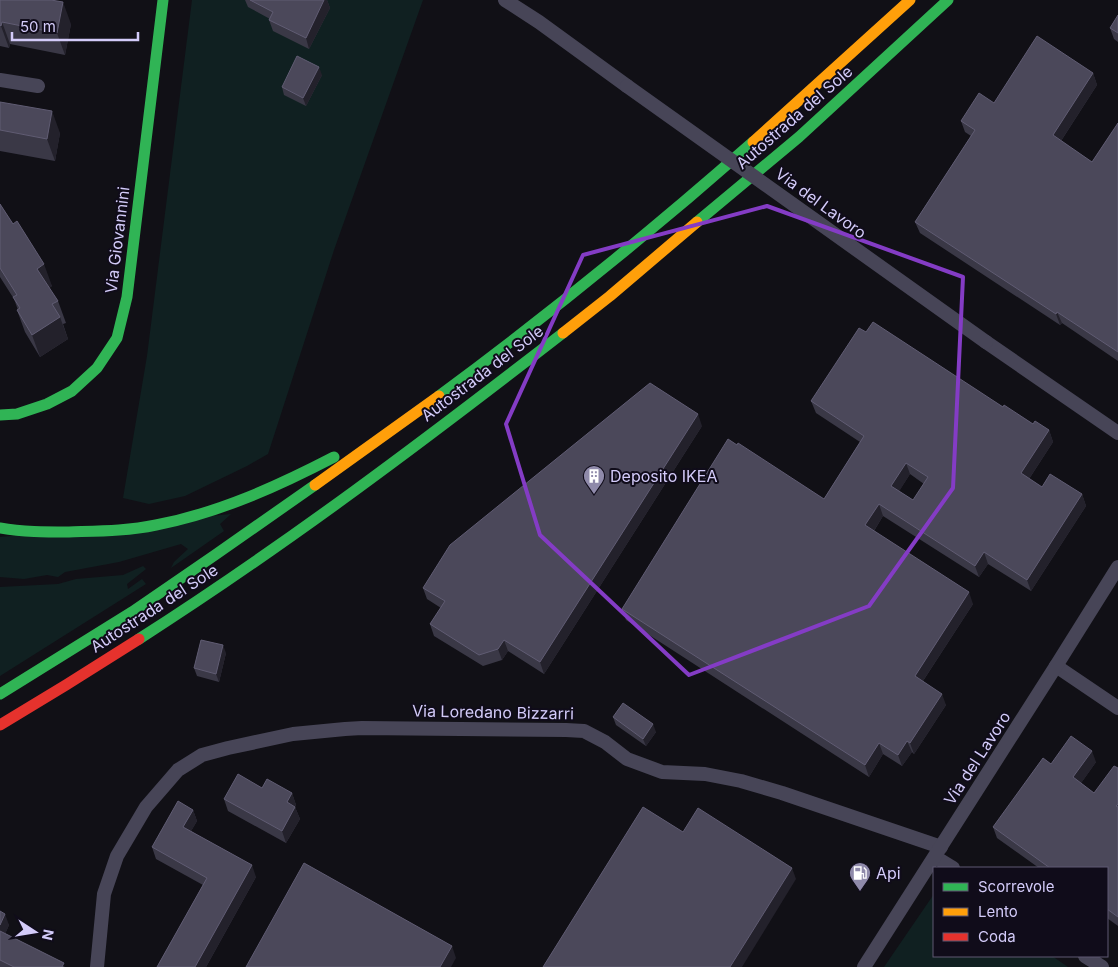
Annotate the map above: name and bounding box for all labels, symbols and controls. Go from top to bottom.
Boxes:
scale bar [12,10,139,42]
text: 50 m [20,17,56,36]
street label: Autostrada del Sole [732,61,856,173]
street label: Via del Lavoro [772,163,870,243]
street label: Via Giovannini [101,185,133,295]
street label: Autostrada del Sole [417,321,547,425]
building icon: Deposito IKEA [582,464,606,495]
place label: Deposito IKEA [610,466,717,486]
street label: Autostrada del Sole [87,559,221,657]
street label: Via Loredano Bizzarri [412,701,574,723]
street label: Via del Lavoro [939,708,1015,808]
fuel station icon: Api [848,861,872,892]
place label: Api [876,863,901,883]
legend [933,867,1108,957]
text: Scorrevole [978,877,1054,896]
text: Lento [978,902,1018,921]
north arrow [10,907,60,957]
text: Coda [978,927,1016,946]
text: N [39,928,58,942]

